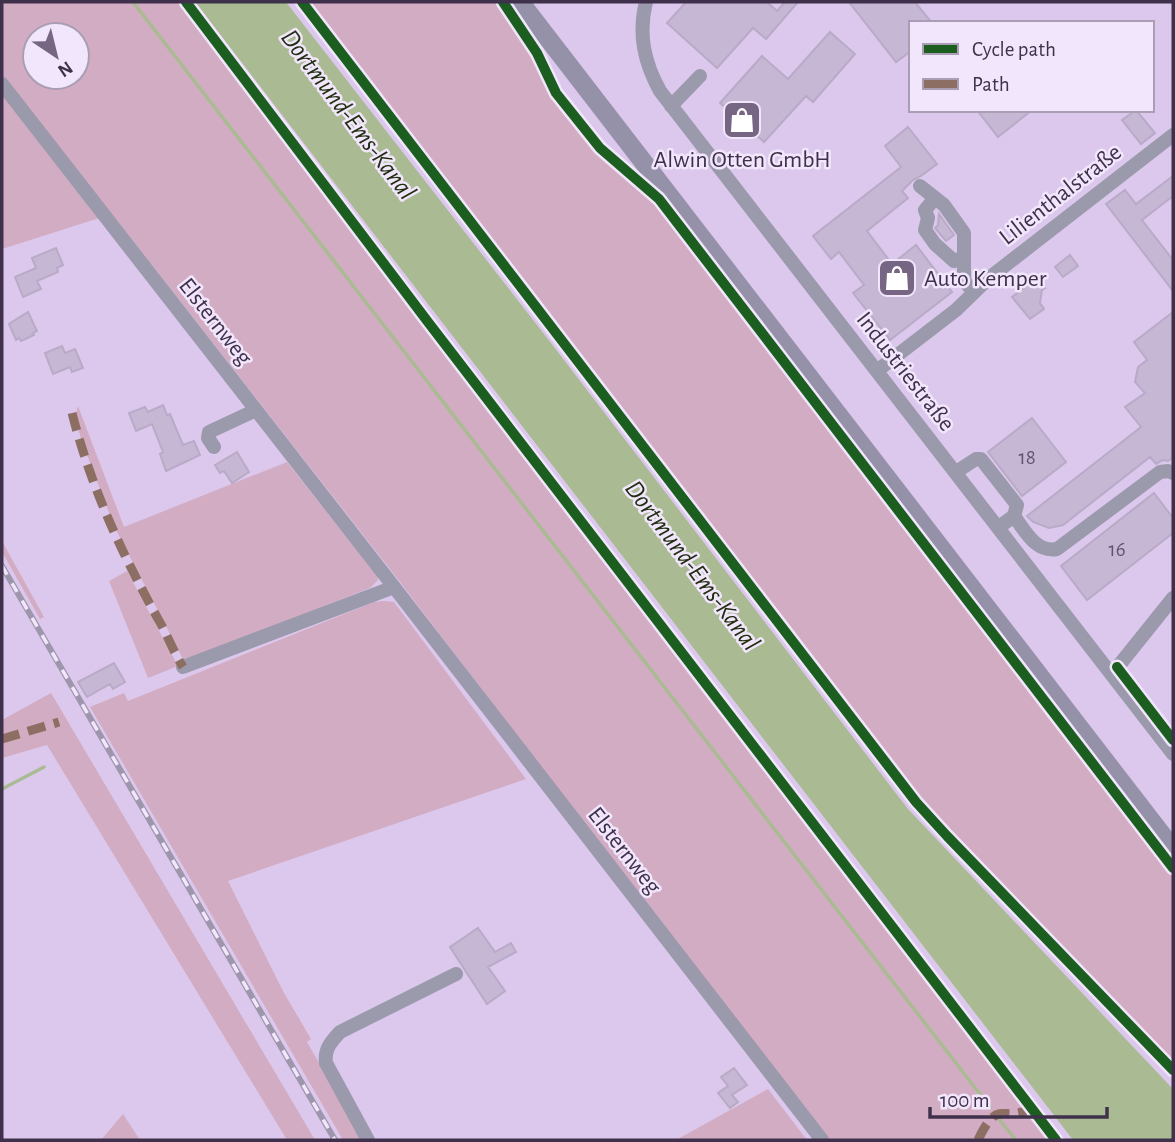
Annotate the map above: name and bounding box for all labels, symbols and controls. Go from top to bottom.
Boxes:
north arrow [21,21,91,91]
legend [909,21,1154,112]
water label: Dortmund-Ems-Kanal [276,25,421,205]
text: Cycle path [972,39,1056,60]
text: N [54,57,76,80]
text: Path [972,74,1010,95]
shop icon: Alwin Otten GmbH [721,99,763,141]
street label: Lilienthalstraße [995,140,1126,250]
place label: Alwin Otten GmbH [653,148,831,172]
shop icon: Auto Kemper [876,257,918,299]
place label: Auto Kemper [924,267,1047,291]
street label: Elsternweg [174,274,256,370]
street label: Industriestraße [851,308,959,436]
house number: 18 [1018,447,1036,468]
water label: Dortmund-Ems-Kanal [620,476,765,656]
house number: 16 [1108,539,1126,560]
street label: Elsternweg [583,803,665,899]
scale bar [930,1076,1107,1120]
text: 100 m [940,1090,990,1111]

